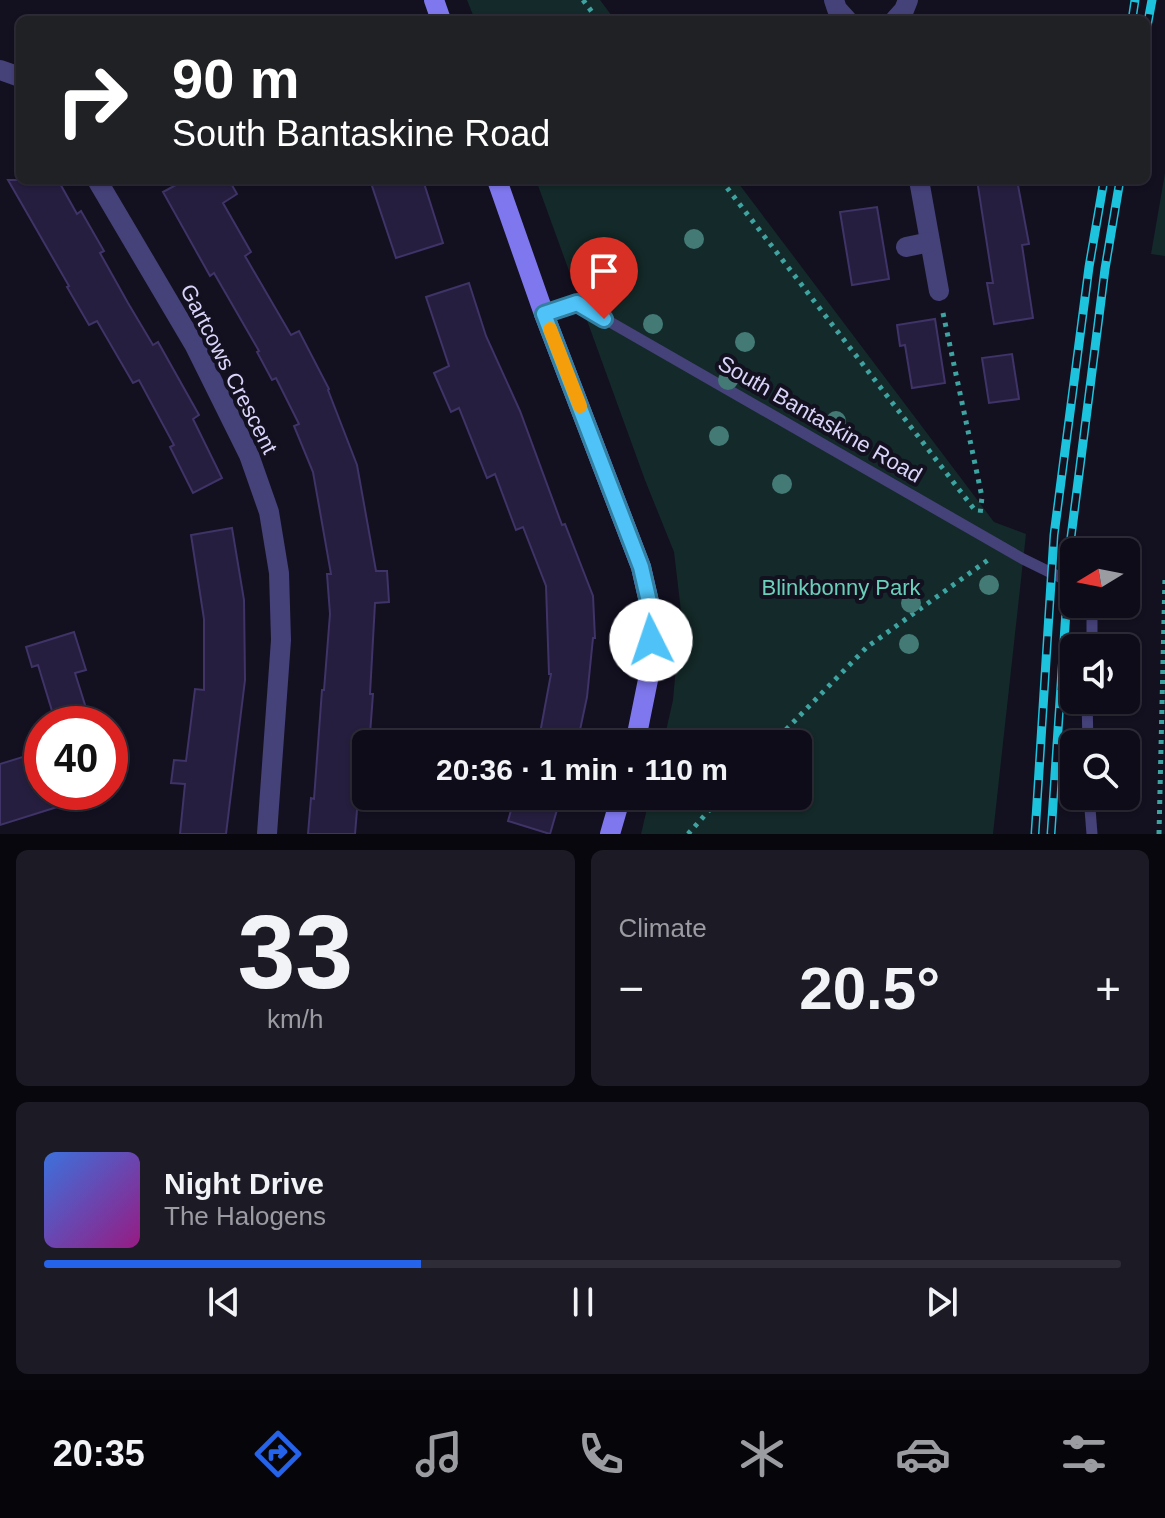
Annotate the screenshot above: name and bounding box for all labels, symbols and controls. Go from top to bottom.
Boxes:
text: 90 m [172,47,300,110]
icon: right [40,48,144,152]
text: South Bantaskine Road [172,113,550,154]
pin [570,237,638,319]
icon: arrive [582,249,626,293]
street label: Gartcows Crescent [175,280,283,458]
street label: South Bantaskine Road [714,350,926,488]
north arrow [1060,538,1140,618]
map controls [1060,538,1140,810]
park label: Blinkbonny Park [762,575,921,600]
position arrow [609,598,693,682]
button: sound [1060,634,1140,714]
speed limit sign: 40 [24,706,128,810]
button: search [1060,730,1140,810]
text: 20:36 · 1 min · 110 m [436,753,728,786]
text: 33 [237,894,353,1010]
text: Climate [619,913,707,943]
text: 20.5° [799,955,940,1022]
text: − [619,964,644,1013]
text: + [1095,964,1121,1013]
text: km/h [267,1004,323,1034]
text: Night Drive [164,1167,324,1200]
text: The Halogens [164,1201,326,1231]
icon: previous [202,1280,246,1324]
icon: pause [561,1280,605,1324]
icon: next [920,1280,964,1324]
icon: directions [250,1426,306,1482]
icon: music [411,1426,467,1482]
icon: phone [573,1426,629,1482]
icon: climate [734,1426,790,1482]
icon: car [895,1426,951,1482]
icon: filters [1056,1426,1112,1482]
text: 20:35 [53,1433,145,1474]

